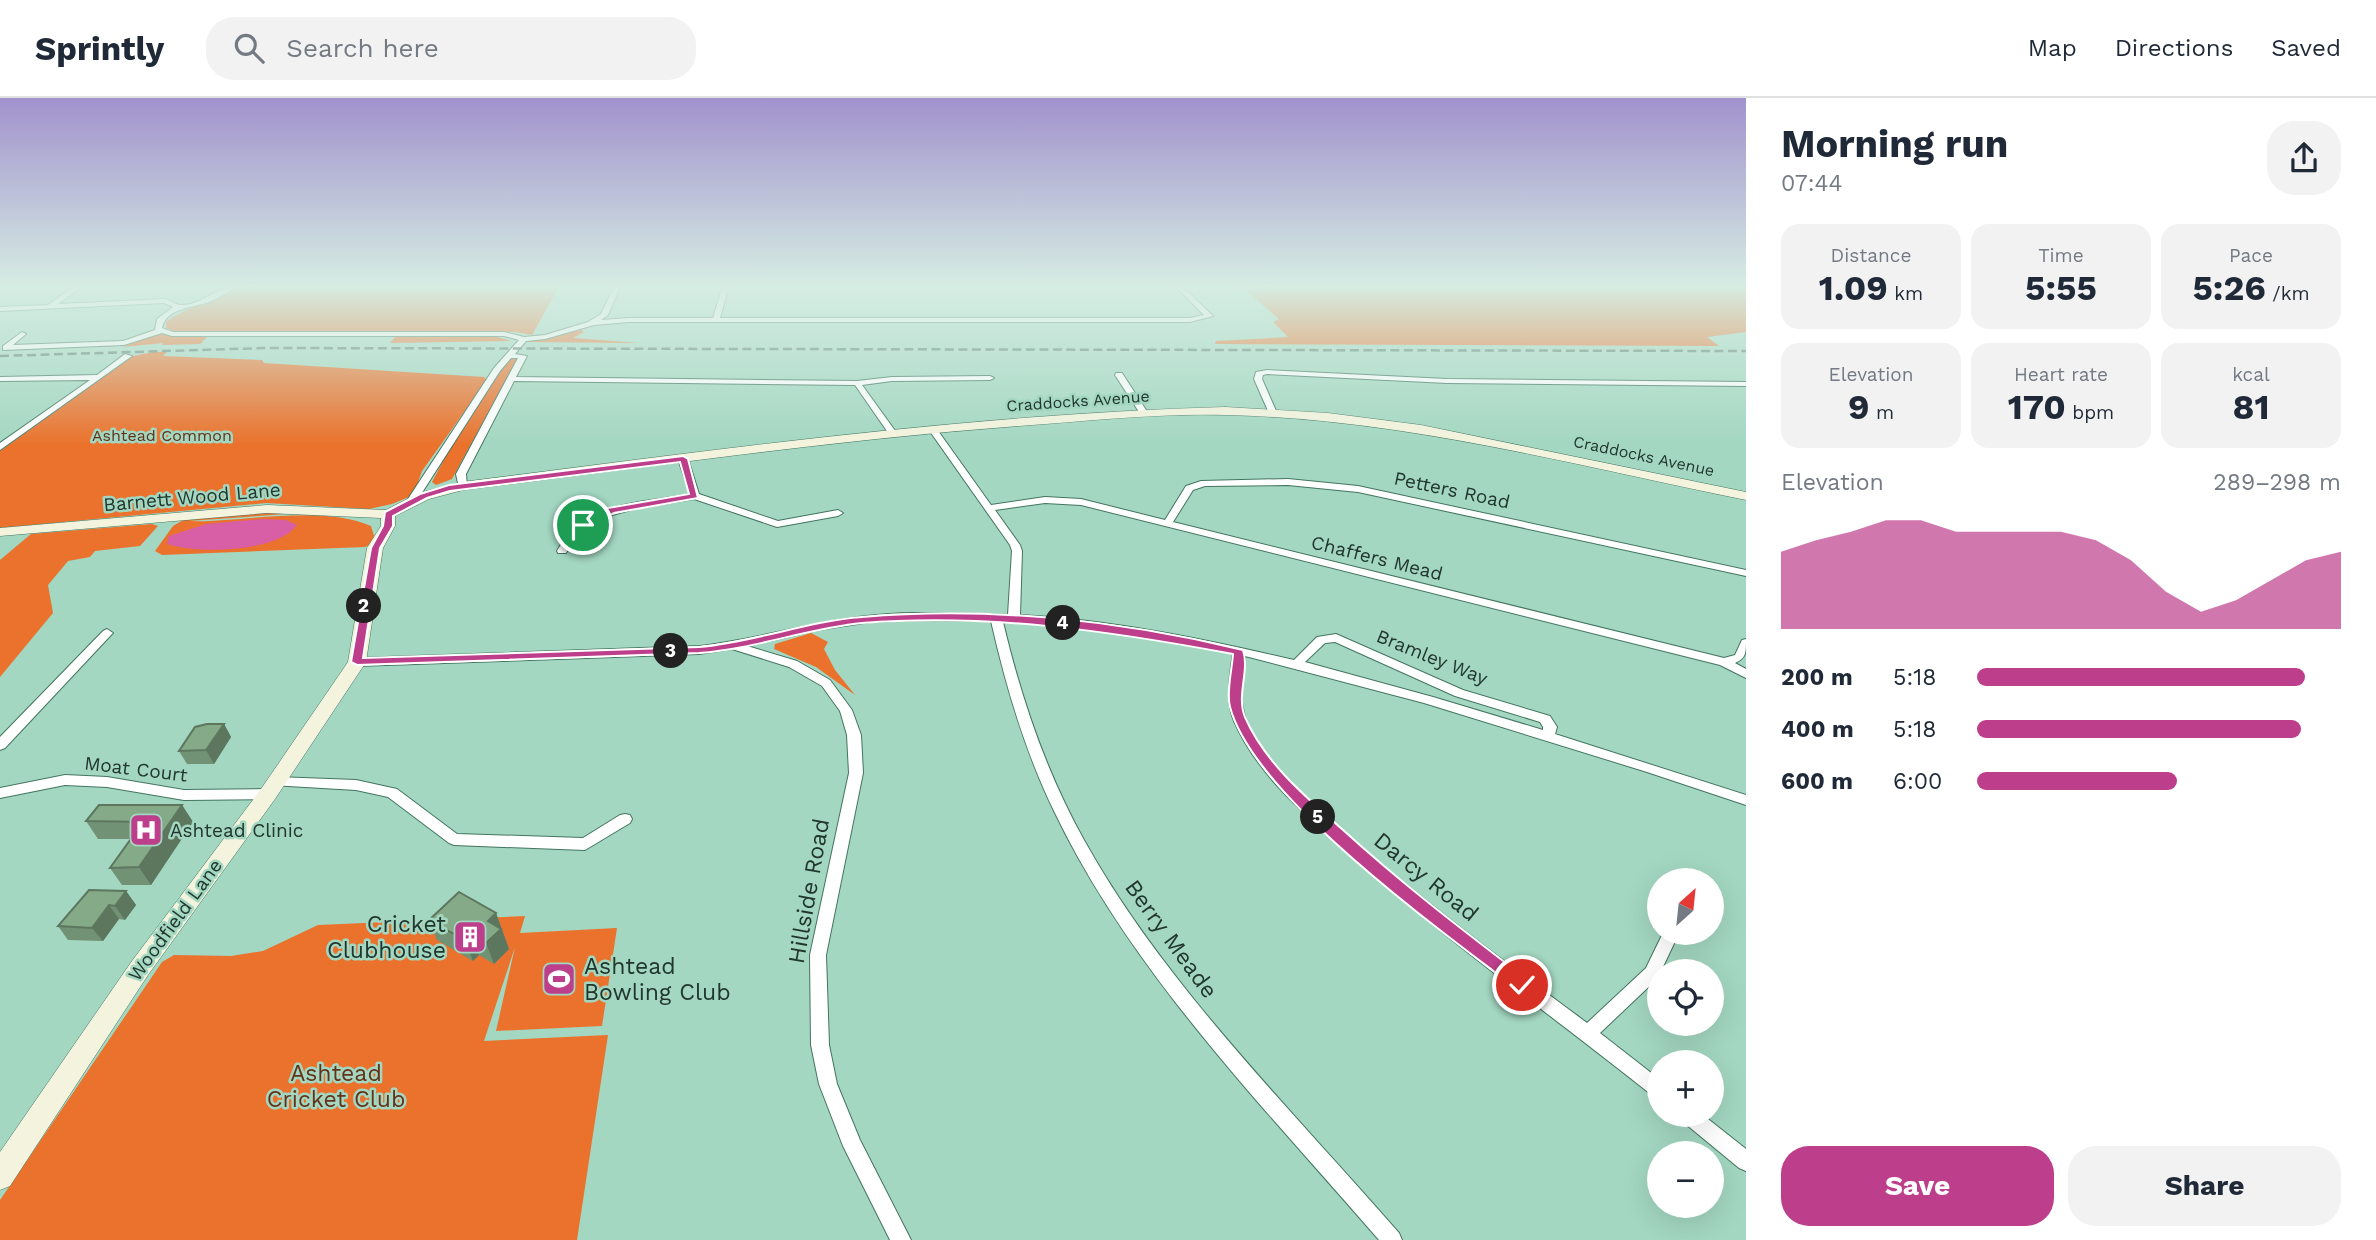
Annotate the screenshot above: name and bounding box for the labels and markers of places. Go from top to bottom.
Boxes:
pin [553,495,613,555]
pin: 2 [346,588,382,624]
pin: 4 [1046,606,1080,640]
pin: 3 [654,634,688,668]
pin: 5 [1300,800,1336,834]
hospital icon: Ashtead Clinic [127,811,165,849]
place label: Ashtead Clinic [170,819,304,842]
place label: Cricket Clubhouse [327,911,446,964]
building icon: Cricket Clubhouse [451,918,489,956]
place label: Ashtead Bowling Club [584,953,731,1006]
pin [1492,955,1552,1015]
sports icon: Ashtead Bowling Club [540,960,578,998]

